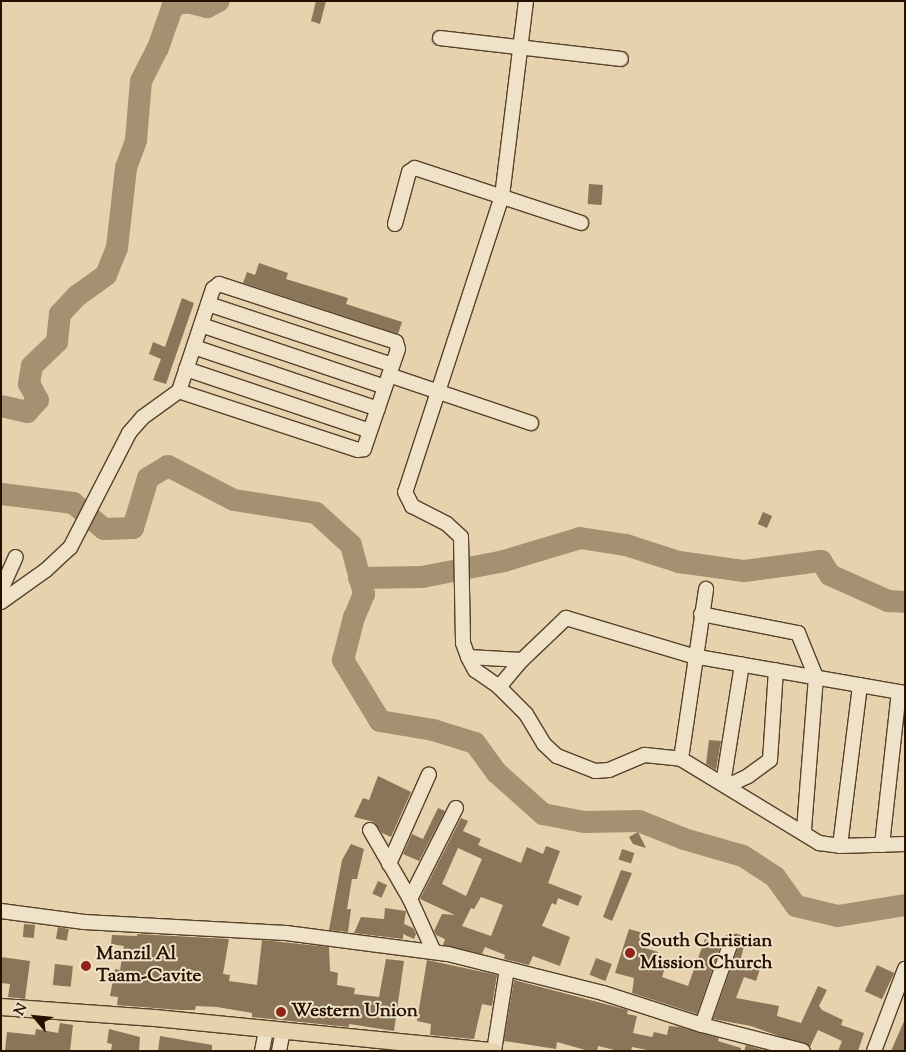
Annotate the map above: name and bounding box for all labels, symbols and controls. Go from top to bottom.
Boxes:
place label: South Christian Mission Church [640,931,773,975]
place label: Manzil Al Taam-Cavite [96,944,201,988]
marker: South Christian Mission Church [624,947,636,959]
marker: Manzil Al Taam-Cavite [80,960,92,972]
north arrow [10,992,60,1042]
text: N [10,1000,33,1020]
place label: Western Union [291,1001,418,1023]
marker: Western Union [275,1006,287,1018]

